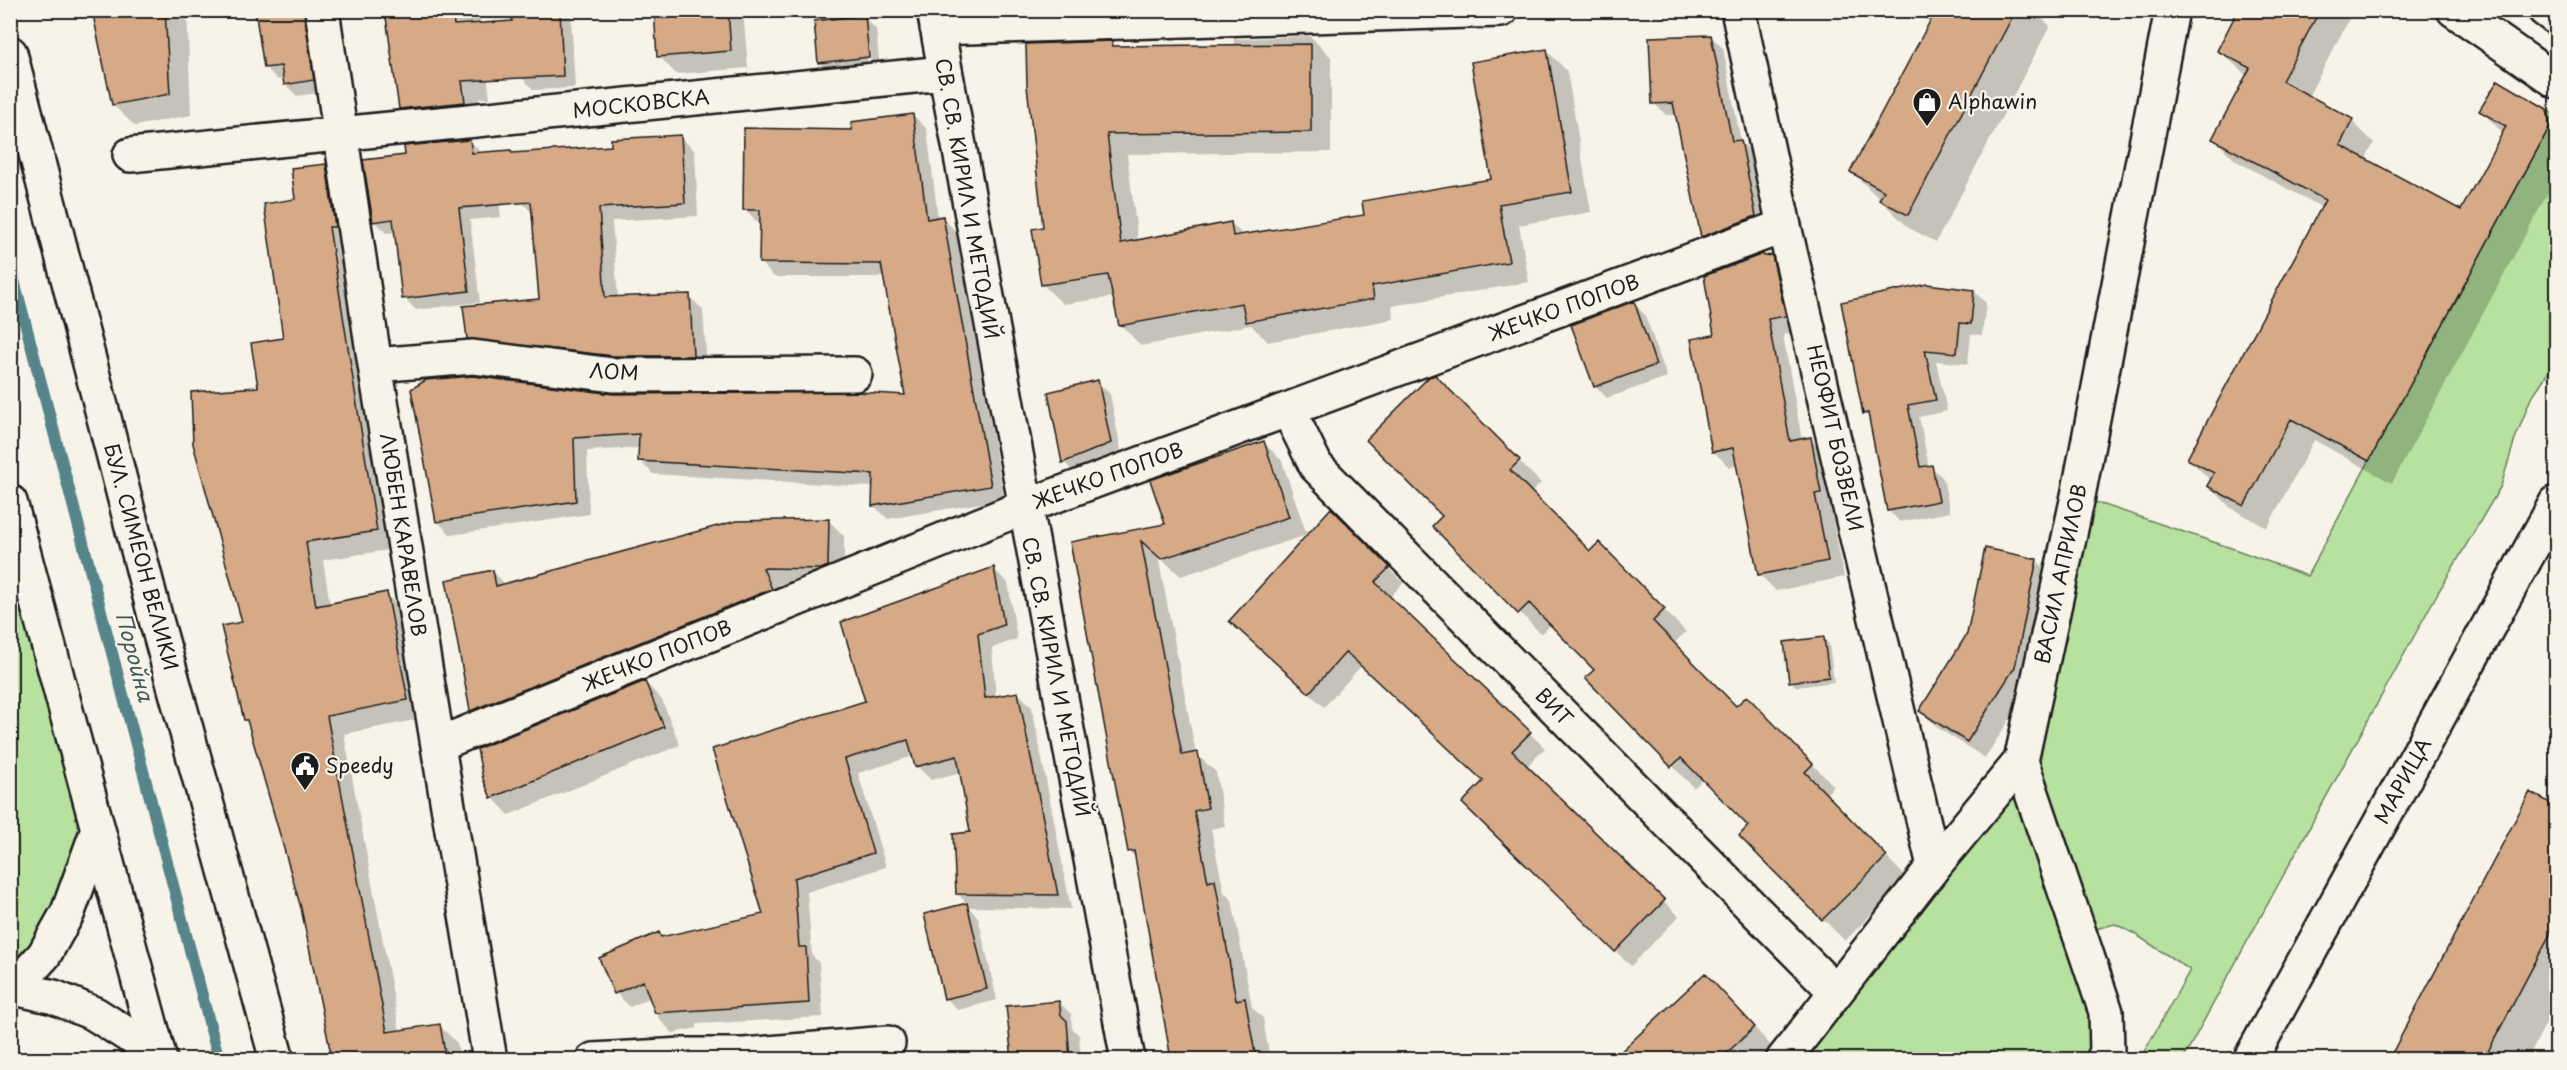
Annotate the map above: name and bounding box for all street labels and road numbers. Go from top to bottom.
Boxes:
street label: СВ. СВ. КИРИЛ И МЕТОДИЙ [928,56,1008,342]
street label: МОСКОВСКА [571,81,711,125]
street label: ЖЕЧКО ПОПОВ [1484,266,1643,348]
street label: НЕОФИТ БОЗВЕЛИ [1800,341,1872,534]
street label: ЛОМ [589,355,639,387]
street label: ЛЮБЕН КАРАВЕЛОВ [373,431,435,639]
street label: ЖЕЧКО ПОПОВ [1028,434,1187,516]
street label: БУЛ. СИМЕОН ВЕЛИКИ [97,440,187,674]
street label: ВАСИЛ АПРИЛОВ [2026,481,2094,667]
street label: СВ. СВ. КИРИЛ И МЕТОДИЙ [1015,534,1099,820]
street label: ЖЕЧКО ПОПОВ [577,611,736,699]
street label: ВИТ [1529,681,1581,732]
street label: МАРИЦА [2366,732,2438,829]

